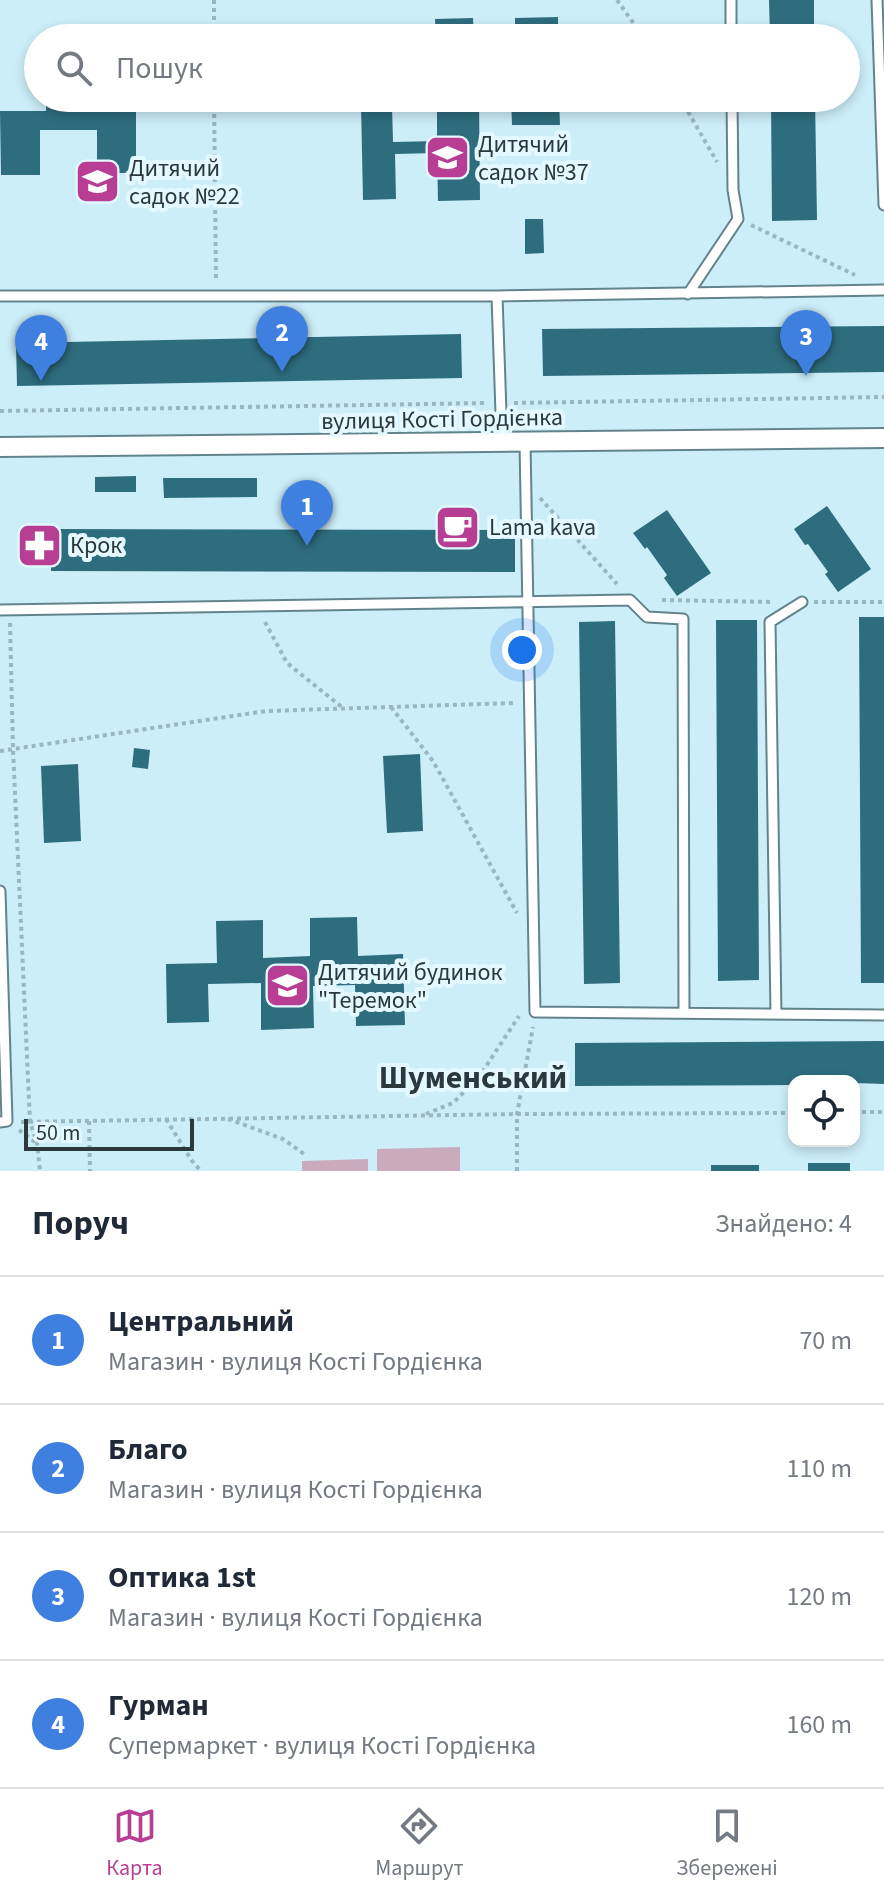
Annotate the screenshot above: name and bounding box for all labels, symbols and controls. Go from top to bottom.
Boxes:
search box [24,24,860,112]
icon: search [52,46,96,90]
text: Пошук [116,47,203,90]
place label: Дитячий садок №37 [478,127,589,190]
school or university icon: Дитячий садок №37 [423,134,471,182]
place label: Дитячий садок №22 [129,151,240,214]
school or university icon: Дитячий садок №22 [74,158,122,206]
pin: 2 [256,306,308,372]
pin: 3 [780,310,832,376]
pin: 4 [15,315,67,381]
street label: вулиця Кості Гордієнка [321,400,563,439]
pin: 1 [281,480,333,546]
cafe icon: Lama kava [434,503,482,551]
place label: Lama kava [489,510,596,545]
pharmacy icon: Крок [15,521,63,569]
place label: Крок [70,528,122,563]
your location [502,630,542,670]
place label: Дитячий будинок "Теремок" [318,955,503,1018]
school or university icon: Дитячий будинок "Теремок" [263,962,311,1010]
district label: Шуменський [379,1055,567,1101]
map controls [788,1075,860,1147]
button: locate [788,1075,860,1147]
scale bar [24,1115,194,1151]
text: 50 m [36,1117,81,1149]
text: Поруч [32,1199,129,1248]
text: Знайдено: 4 [715,1205,852,1242]
text: Центральний [108,1300,294,1343]
text: 1 [51,1322,65,1359]
text: 70 m [799,1322,852,1359]
text: Магазин · вулиця Кості Гордієнка [108,1343,483,1380]
text: Благо [108,1428,188,1471]
text: 2 [51,1450,65,1487]
text: 110 m [786,1450,852,1487]
text: Магазин · вулиця Кості Гордієнка [108,1471,483,1508]
text: Оптика 1st [108,1556,256,1599]
text: 3 [51,1578,65,1615]
text: 120 m [786,1578,852,1615]
text: Магазин · вулиця Кості Гордієнка [108,1599,483,1636]
text: Гурман [108,1684,209,1727]
text: 4 [51,1706,65,1743]
text: 160 m [786,1706,852,1743]
text: Супермаркет · вулиця Кості Гордієнка [108,1727,536,1764]
tab: Карта [106,1804,163,1884]
tab: Маршрут [375,1804,464,1884]
tab: Збережені [676,1804,778,1884]

